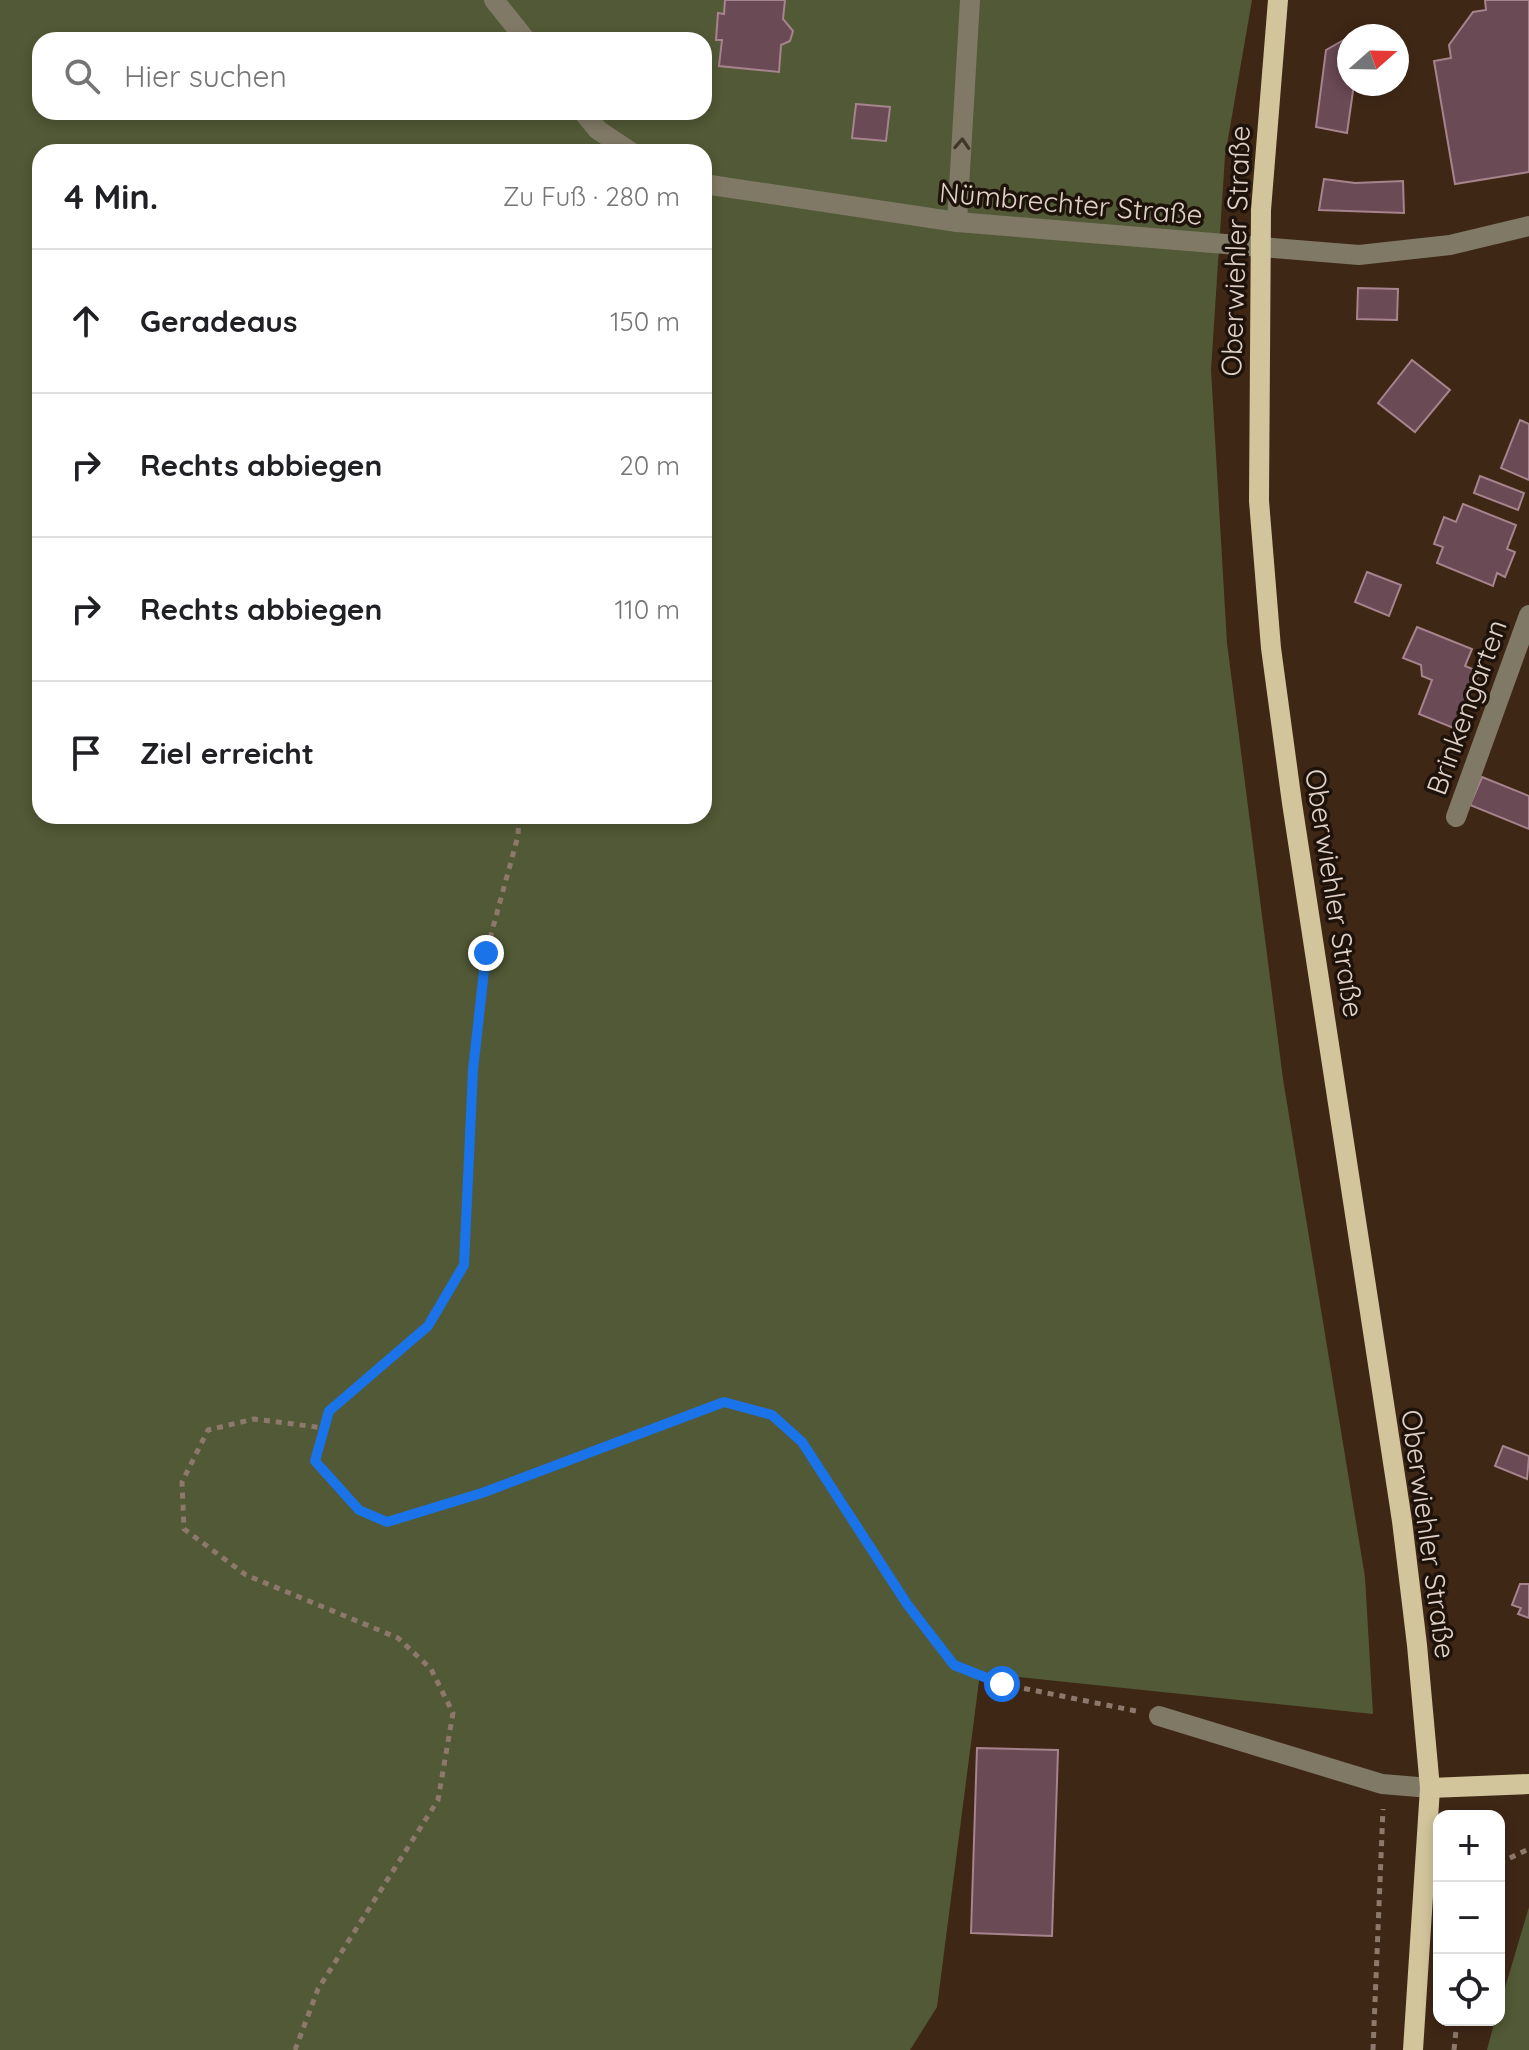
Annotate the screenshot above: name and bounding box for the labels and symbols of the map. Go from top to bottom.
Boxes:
north arrow [1337,24,1409,96]
street label: Oberwiehler Straße [1213,125,1257,377]
one-way arrow [953,137,970,150]
street label: Nümbrechter Straße [938,174,1204,232]
street label: Brinkengarten [1418,615,1514,799]
street label: Oberwiehler Straße [1298,766,1372,1020]
route end [468,935,504,971]
street label: Oberwiehler Straße [1394,1407,1464,1661]
route start [984,1666,1020,1702]

